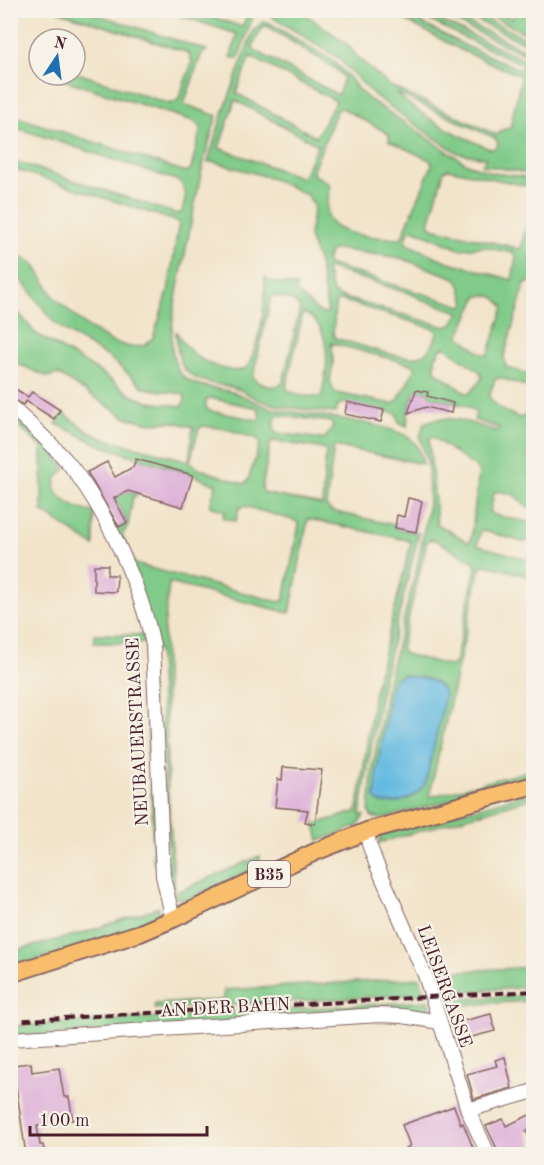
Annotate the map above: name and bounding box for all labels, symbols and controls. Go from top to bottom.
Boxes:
north arrow [27,27,87,87]
text: N [52,35,68,54]
street label: NEUBAUERSTRASSE [124,637,152,827]
road number: B35 [248,861,290,887]
street label: LEISERGASSE [414,923,475,1050]
street label: AN DER BAHN [159,996,291,1020]
scale bar [30,1099,207,1137]
text: 100 m [39,1112,90,1130]

